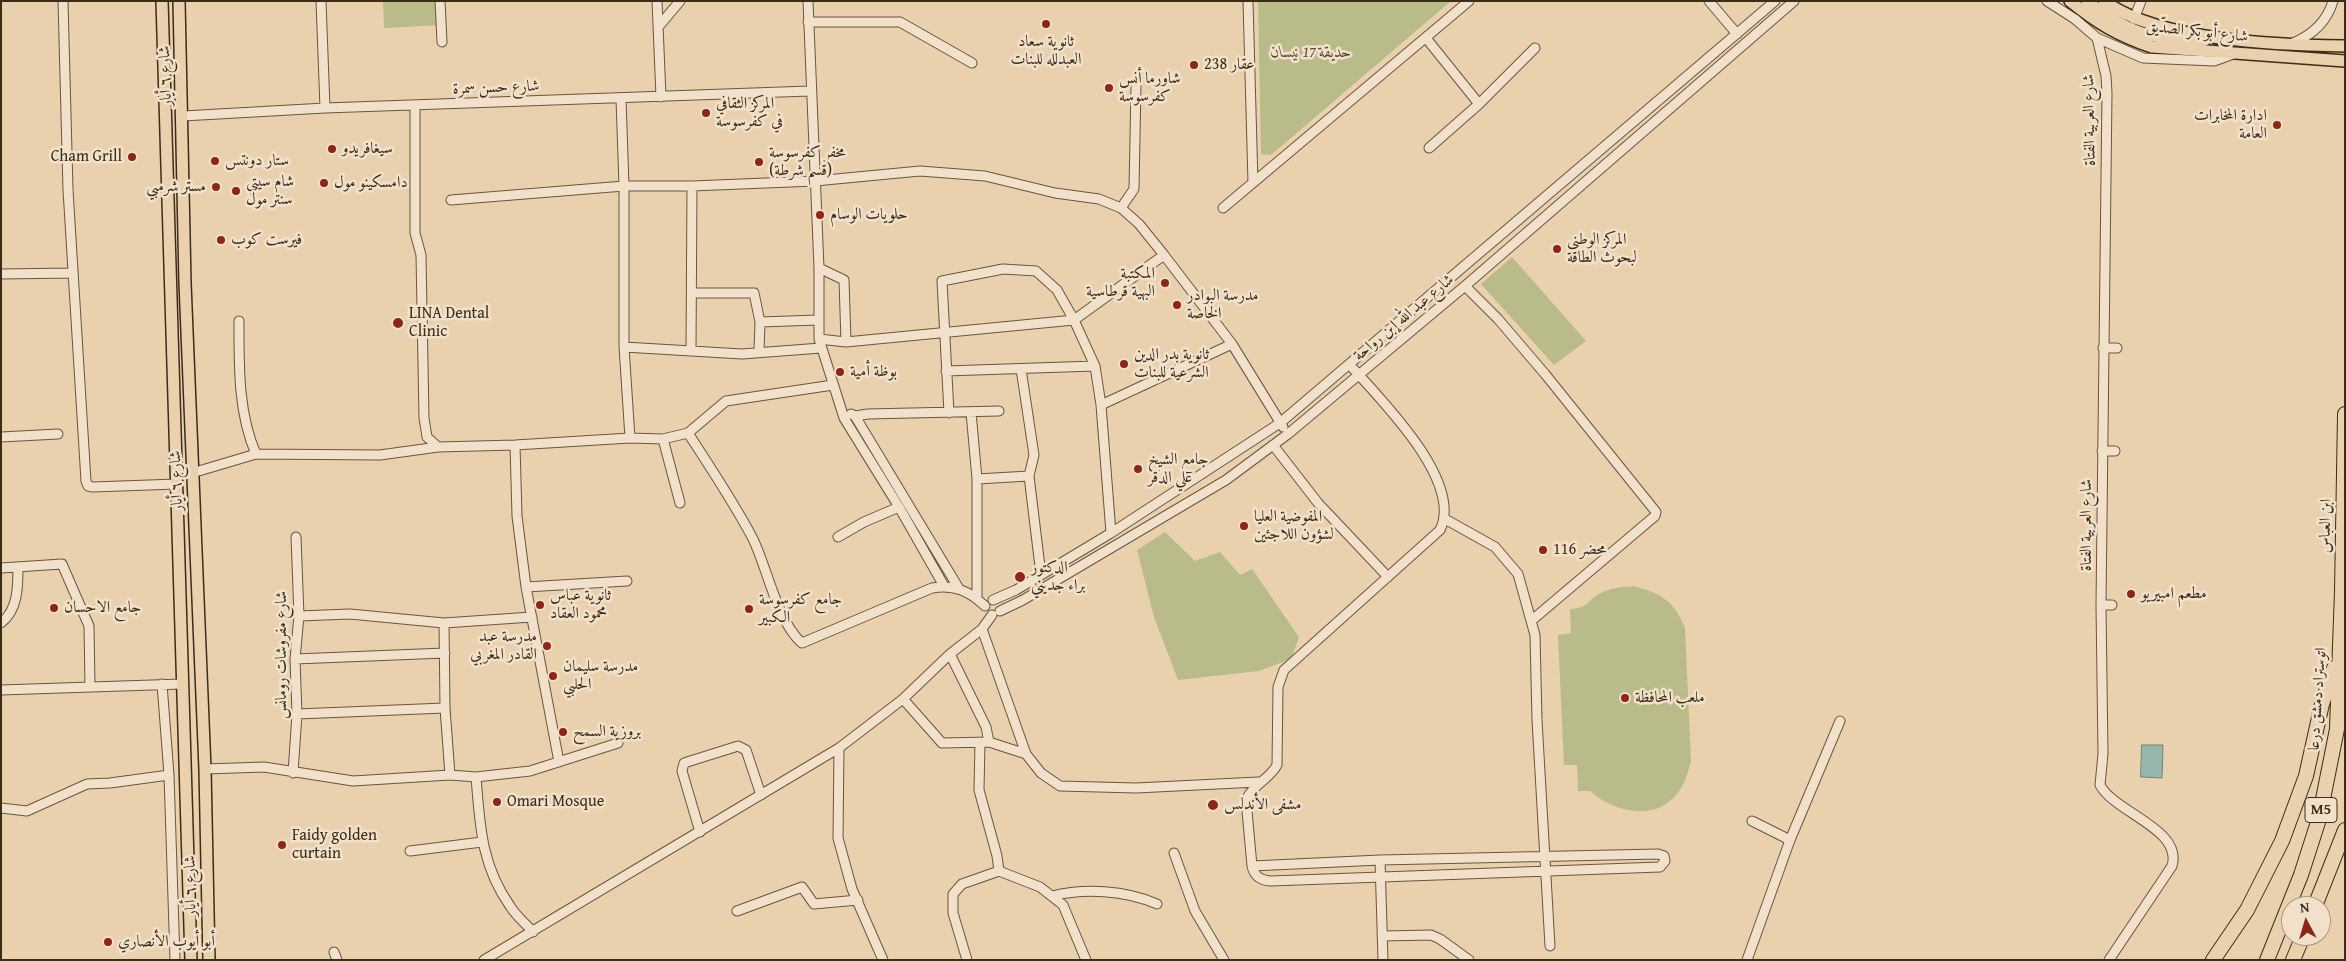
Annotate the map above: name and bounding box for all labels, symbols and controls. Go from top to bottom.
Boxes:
street label: شارع أبو بكر الصدّيق [2145,17,2249,47]
marker: ثانوية سعاد العبدلله للبنات [1040,18,1052,30]
place label: ثانوية سعاد العبدلله للبنات [1010,32,1082,70]
park label: حديقة 17 نيسان [1271,43,1351,63]
street label: شارع ٦ أيار [155,45,177,107]
place label: عقار 238 [1204,55,1254,75]
marker: عقار 238 [1188,59,1200,71]
place label: شاورما أنس كفرسوسة [1119,69,1181,107]
street label: شارع العربية الفتاة [2080,74,2100,166]
street label: شارع حسن سمرة [452,77,540,99]
marker: شاورما أنس كفرسوسة [1103,82,1115,94]
place label: المركز الثقافي في كفرسوسة [716,94,783,132]
place label: ادارة المخابرات العامة [2194,106,2267,144]
marker: المركز الثقافي في كفرسوسة [700,107,712,119]
marker: ادارة المخابرات العامة [2271,119,2283,131]
place label: سيغافريدو [342,139,393,159]
marker: سيغافريدو [326,143,338,155]
place label: مخفر كفرسوسة (قسم شرطة) [769,143,846,181]
place label: Cham Grill [51,147,122,167]
marker: Cham Grill [126,151,138,163]
place label: ستار دونتس [225,151,289,171]
marker: ستار دونتس [209,155,221,167]
marker: مخفر كفرسوسة (قسم شرطة) [753,156,765,168]
place label: شام سيتي سنتر مول [246,172,294,210]
place label: دامسكينو مول [334,173,408,193]
place label: مستر شرمبي [146,177,206,197]
marker: دامسكينو مول [318,177,330,189]
marker: مستر شرمبي [210,181,222,193]
marker: شام سيتي سنتر مول [230,185,242,197]
place label: حلويات الوسام [830,205,908,225]
marker: حلويات الوسام [814,209,826,221]
place label: فيرست كوب [231,230,302,250]
place label: المركز الوطني لبحوث الطاقة [1567,230,1637,268]
marker: فيرست كوب [215,234,227,246]
marker: المركز الوطني لبحوث الطاقة [1551,243,1563,255]
place label: المكتبة البهية قرطاسية [1086,264,1155,302]
street label: شارع عبد الله إبن رواحة [1350,270,1458,366]
marker: المكتبة البهية قرطاسية [1159,277,1171,289]
place label: مدرسة البوادر الخاصة [1187,286,1259,324]
marker: مدرسة البوادر الخاصة [1171,299,1183,311]
place label: LINA Dental Clinic [409,304,489,342]
marker: LINA Dental Clinic [391,316,405,330]
place label: ثانوية بدر الدين الشرعية للبنات [1134,345,1209,383]
marker: ثانوية بدر الدين الشرعية للبنات [1118,358,1130,370]
place label: بوظة أمية [850,362,897,382]
marker: بوظة أمية [834,366,846,378]
street label: شارع ٦ أيار [166,450,188,512]
place label: جامع الشيخ علي الدقر [1148,450,1208,488]
marker: جامع الشيخ علي الدقر [1132,463,1144,475]
street label: شارع العربية الفتاة [2077,479,2097,571]
street label: ابن العباس [2316,499,2336,553]
place label: المفوضية العليا لشؤون اللاجئين [1254,507,1334,545]
marker: المفوضية العليا لشؤون اللاجئين [1238,520,1250,532]
place label: محضر 116 [1553,540,1606,560]
marker: محضر 116 [1537,544,1549,556]
place label: الدكتور براء جديني [1031,558,1085,596]
marker: الدكتور براء جديني [1013,570,1027,584]
place label: مطعم امبيريو [2141,584,2207,604]
place label: ثانوية عباس محمود العقاد [550,586,611,624]
marker: مطعم امبيريو [2125,588,2137,600]
place label: جامع كفرسوسة الكبير [759,590,842,628]
street label: شارع مفروشات رومانس [272,591,292,719]
place label: جامع الاحسان [64,598,141,618]
marker: ثانوية عباس محمود العقاد [534,599,546,611]
marker: جامع الاحسان [48,602,60,614]
marker: جامع كفرسوسة الكبير [743,603,755,615]
place label: مدرسة عبد القادر المغربي [470,627,537,665]
marker: مدرسة عبد القادر المغربي [541,640,553,652]
street label: اتوستراد دمشق درعا [2305,647,2331,751]
place label: مدرسة سليمان الحلبي [563,657,638,695]
marker: مدرسة سليمان الحلبي [547,670,559,682]
place label: ملعب المحافظة [1635,688,1705,708]
marker: ملعب المحافظة [1619,692,1631,704]
place label: بروزية السمح [573,722,641,742]
marker: بروزية السمح [557,726,569,738]
place label: Omari Mosque [507,792,604,812]
place label: مشفى الأندلس [1224,795,1301,815]
marker: Omari Mosque [491,796,503,808]
marker: مشفى الأندلس [1206,798,1220,812]
road number: M5 [2305,798,2337,822]
place label: Faidy golden curtain [292,826,377,864]
marker: Faidy golden curtain [276,839,288,851]
street label: شارع ٦ أيار [181,855,201,917]
north arrow [2281,896,2331,946]
text: N [2299,897,2310,918]
place label: أبو أيوب الأنصاري [118,932,215,952]
marker: أبو أيوب الأنصاري [102,936,114,948]

